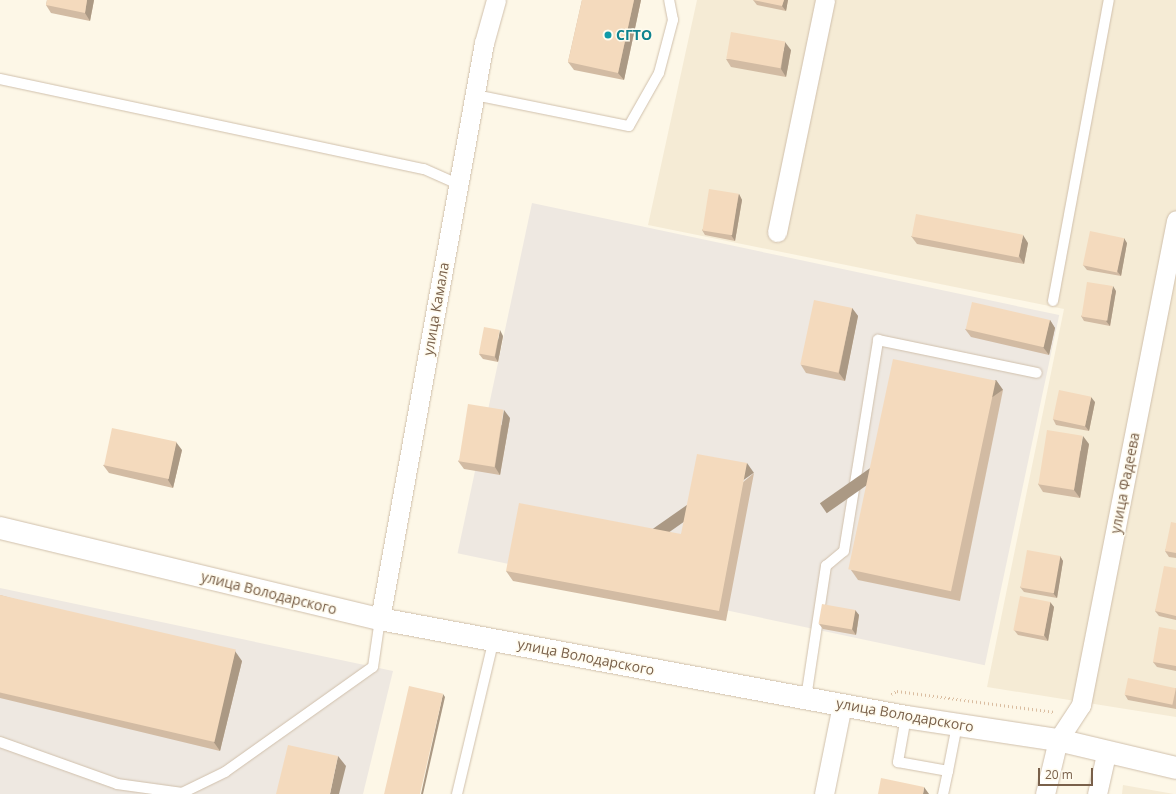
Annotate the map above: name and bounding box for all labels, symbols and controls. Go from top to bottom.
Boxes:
place label: СГТО [616,27,652,43]
marker: СГТО [603,30,613,40]
street label: улица Камала [420,261,452,357]
street label: улица Фадеева [1107,431,1143,535]
street label: улица Володарского [199,568,339,618]
street label: улица Володарского [516,635,656,679]
street label: улица Володарского [835,695,975,735]
scale bar [1040,760,1095,786]
text: 20 m [1045,766,1073,783]

